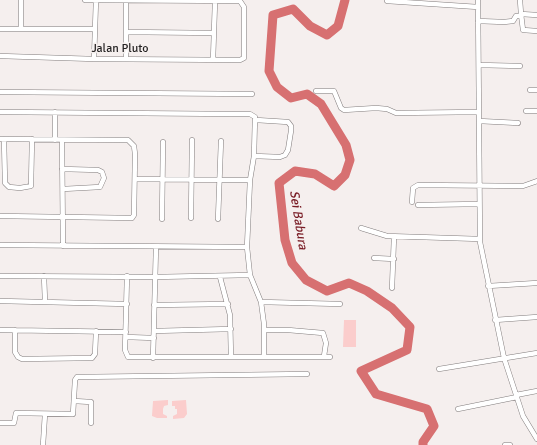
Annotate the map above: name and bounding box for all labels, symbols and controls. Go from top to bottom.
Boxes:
street label: Jalan Pluto [91,42,149,56]
water label: Sei Babura [286,189,310,251]

